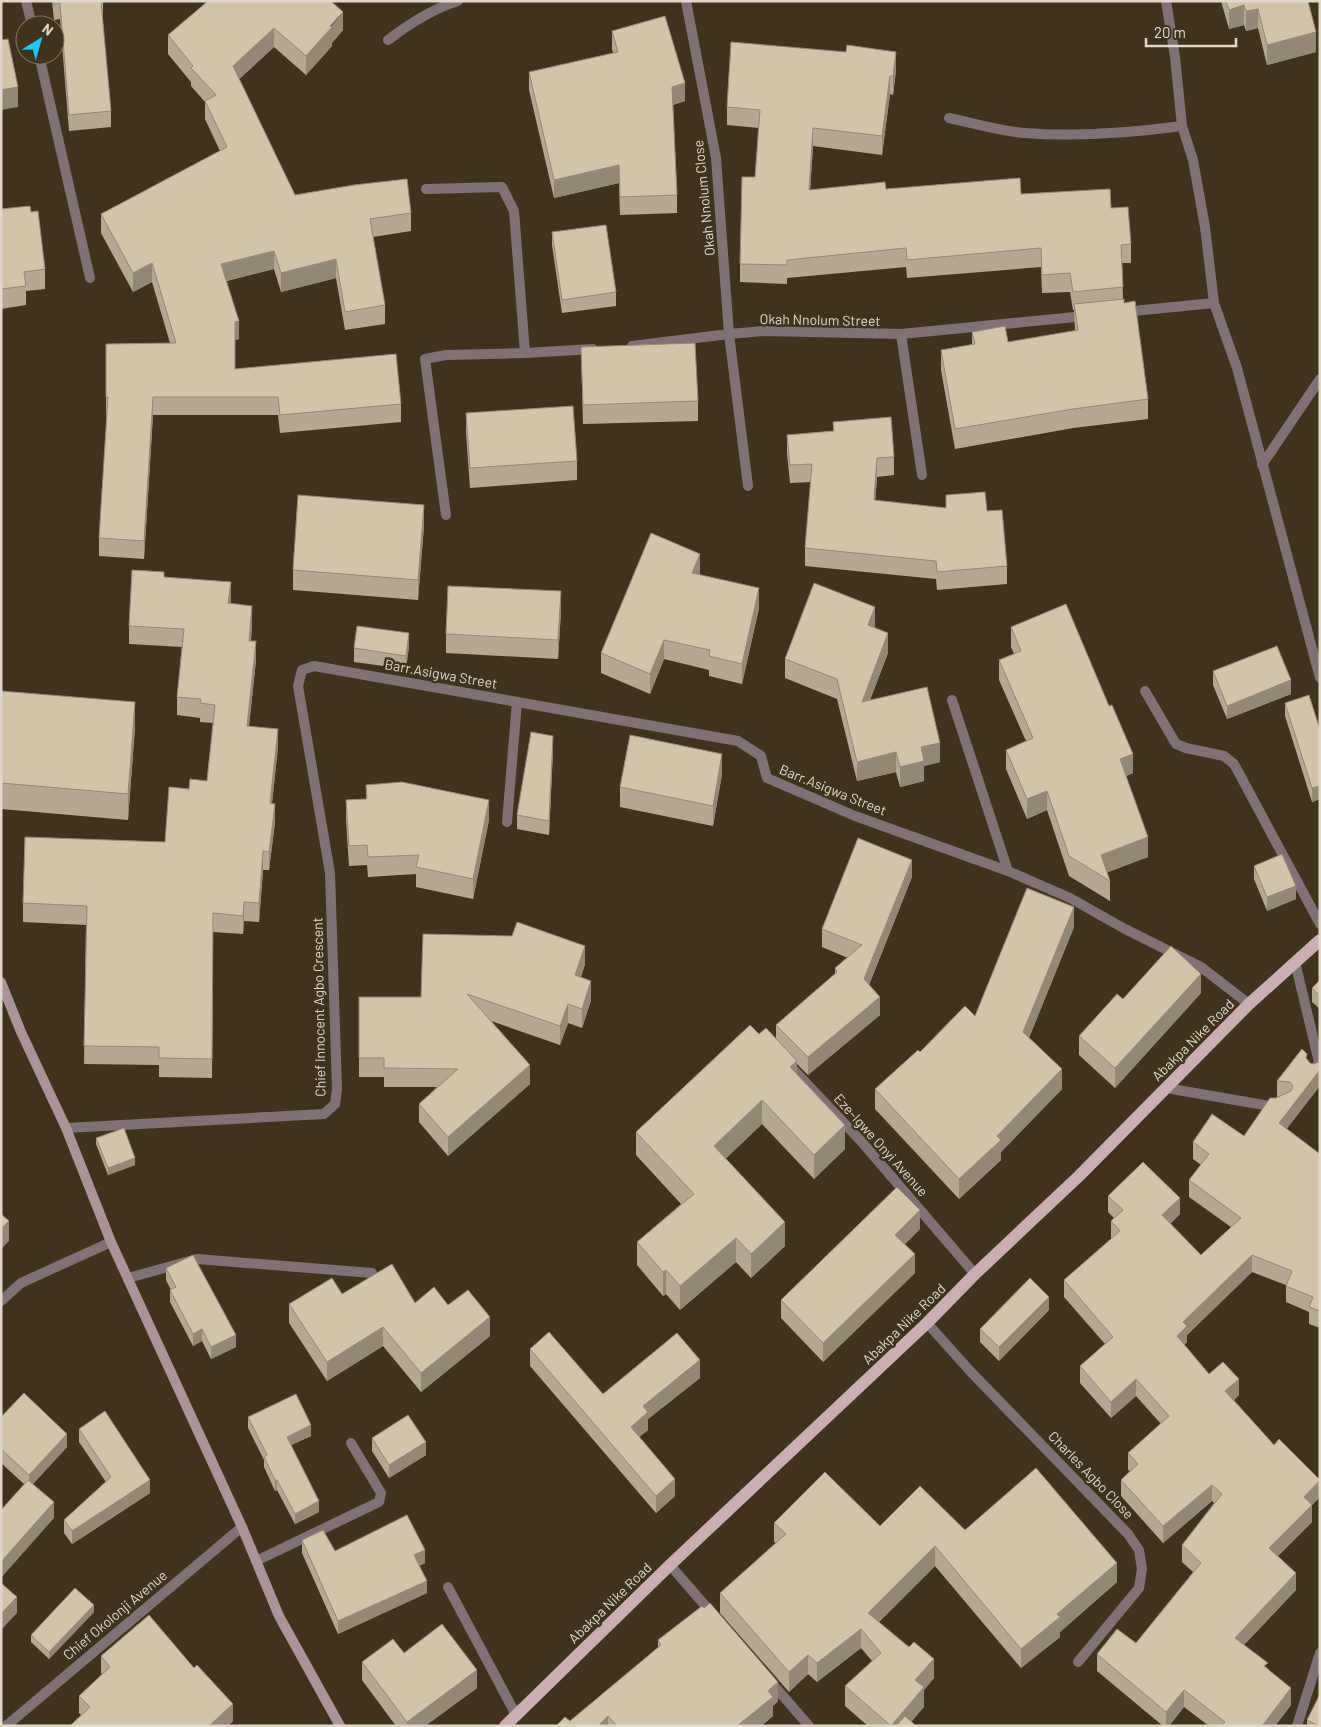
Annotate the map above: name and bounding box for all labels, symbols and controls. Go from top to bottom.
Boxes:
north arrow [15,15,65,65]
scale bar [1146,15,1236,47]
text: N [39,20,57,39]
text: 20 m [1154,23,1186,41]
street label: Okah Nnolum Close [689,139,718,257]
street label: Okah Nnolum Street [759,310,881,329]
street label: Barr.Asigwa Street [384,655,499,692]
street label: Barr.Asigwa Street [777,760,889,819]
street label: Chief Innocent Agbo Crescent [308,917,329,1097]
street label: Abakpa Nike Road [1148,995,1237,1084]
street label: Eze-Igwe Onyi Avenue [831,1090,932,1200]
street label: Abakpa Nike Road [859,1280,949,1368]
street label: Charles Agbo Close [1045,1427,1138,1522]
street label: Abakpa Nike Road [565,1559,655,1647]
street label: Chief Okolonji Avenue [59,1566,170,1663]

